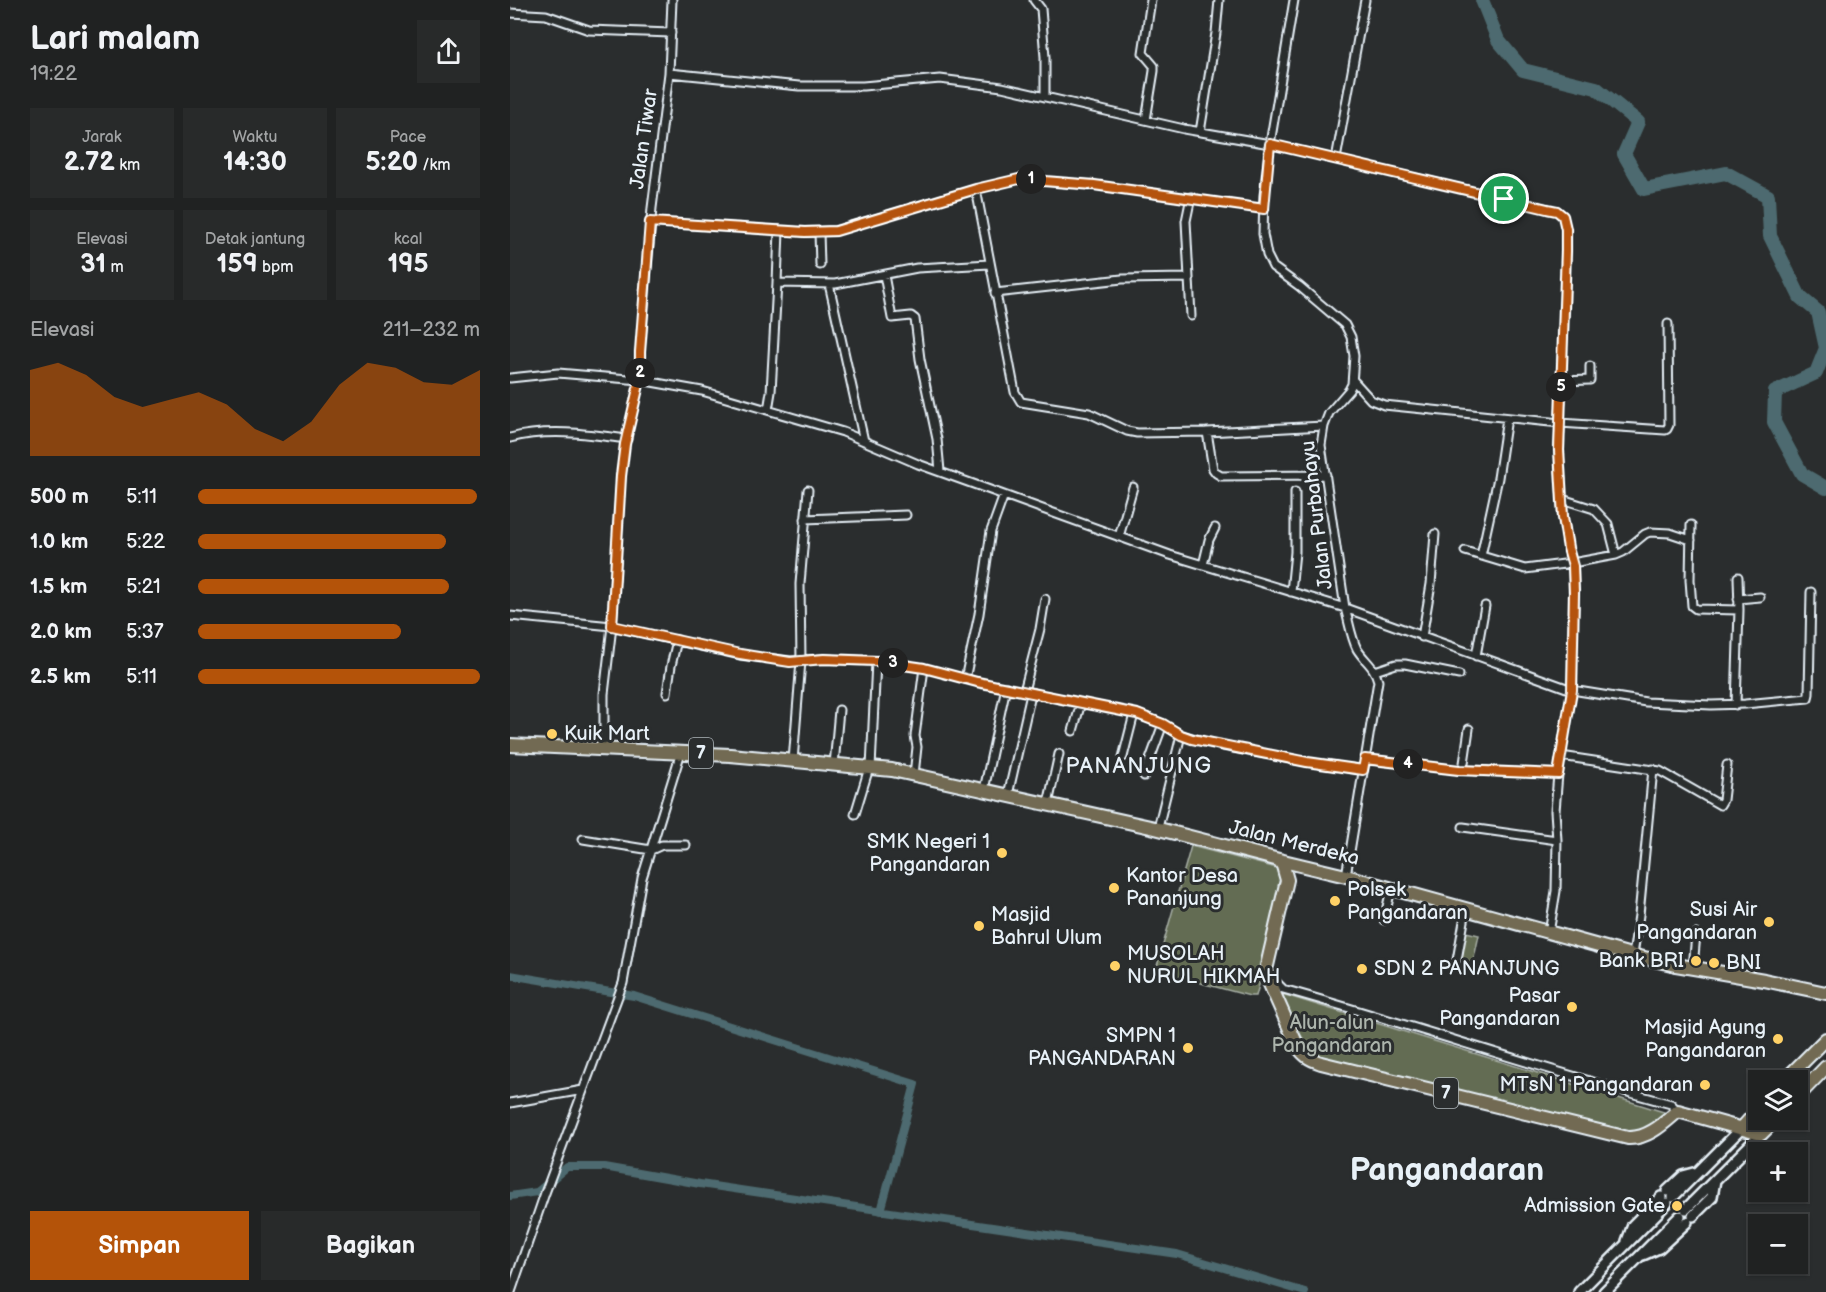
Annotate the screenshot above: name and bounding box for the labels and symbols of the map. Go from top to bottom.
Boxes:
street label: Jalan Tiwar [625,87,663,191]
pin: 1 [1016,164,1046,194]
pin [1478,173,1529,224]
pin: 2 [625,358,655,388]
pin: 5 [1546,372,1576,402]
street label: Jalan Purbahayu [1296,439,1338,591]
pin: 3 [878,648,908,678]
place label: Kuik Mart [564,722,650,746]
marker: Kuik Mart [545,727,559,741]
road number: 7 [689,738,713,768]
pin: 4 [1393,749,1423,779]
district label: PANANJUNG [1066,753,1212,780]
street label: Jalan Merdeka [1226,815,1362,871]
place label: SMK Negeri 1 Pangandaran [867,830,990,877]
marker: SMK Negeri 1 Pangandaran [995,846,1009,860]
place label: Kantor Desa Pananjung [1126,864,1238,911]
place label: Polsek Pangandaran [1347,878,1468,925]
marker: Kantor Desa Pananjung [1107,881,1121,895]
marker: Polsek Pangandaran [1328,894,1342,908]
place label: Susi Air Pangandaran [1636,898,1758,945]
place label: Masjid Bahrul Ulum [991,903,1102,950]
marker: Susi Air Pangandaran [1762,915,1776,929]
marker: Masjid Bahrul Ulum [972,919,986,933]
place label: MUSOLAH NURUL HIKMAH [1127,942,1280,989]
place label: Bank BRI [1598,949,1684,973]
place label: BNI [1726,951,1761,975]
marker: Bank BRI [1689,954,1703,968]
marker: BNI [1707,956,1721,970]
place label: SDN 2 PANANJUNG [1374,957,1560,981]
marker: MUSOLAH NURUL HIKMAH [1108,959,1122,973]
marker: SDN 2 PANANJUNG [1355,962,1369,976]
place label: Pasar Pangandaran [1439,984,1561,1031]
marker: Pasar Pangandaran [1565,1000,1579,1014]
park label: Alun-alun Pangandaran [1272,1011,1392,1058]
place label: Masjid Agung Pangandaran [1644,1016,1766,1063]
place label: SMPN 1 PANGANDARAN [1028,1024,1176,1071]
marker: Masjid Agung Pangandaran [1771,1032,1785,1046]
marker: SMPN 1 PANGANDARAN [1181,1041,1195,1055]
place label: MTsN 1 Pangandaran [1499,1073,1693,1097]
road number: 7 [1434,1078,1458,1108]
marker: MTsN 1 Pangandaran [1698,1078,1712,1092]
district label: Pangandaran [1350,1151,1544,1190]
place label: Admission Gate [1524,1194,1665,1218]
marker: Admission Gate [1670,1199,1684,1213]

